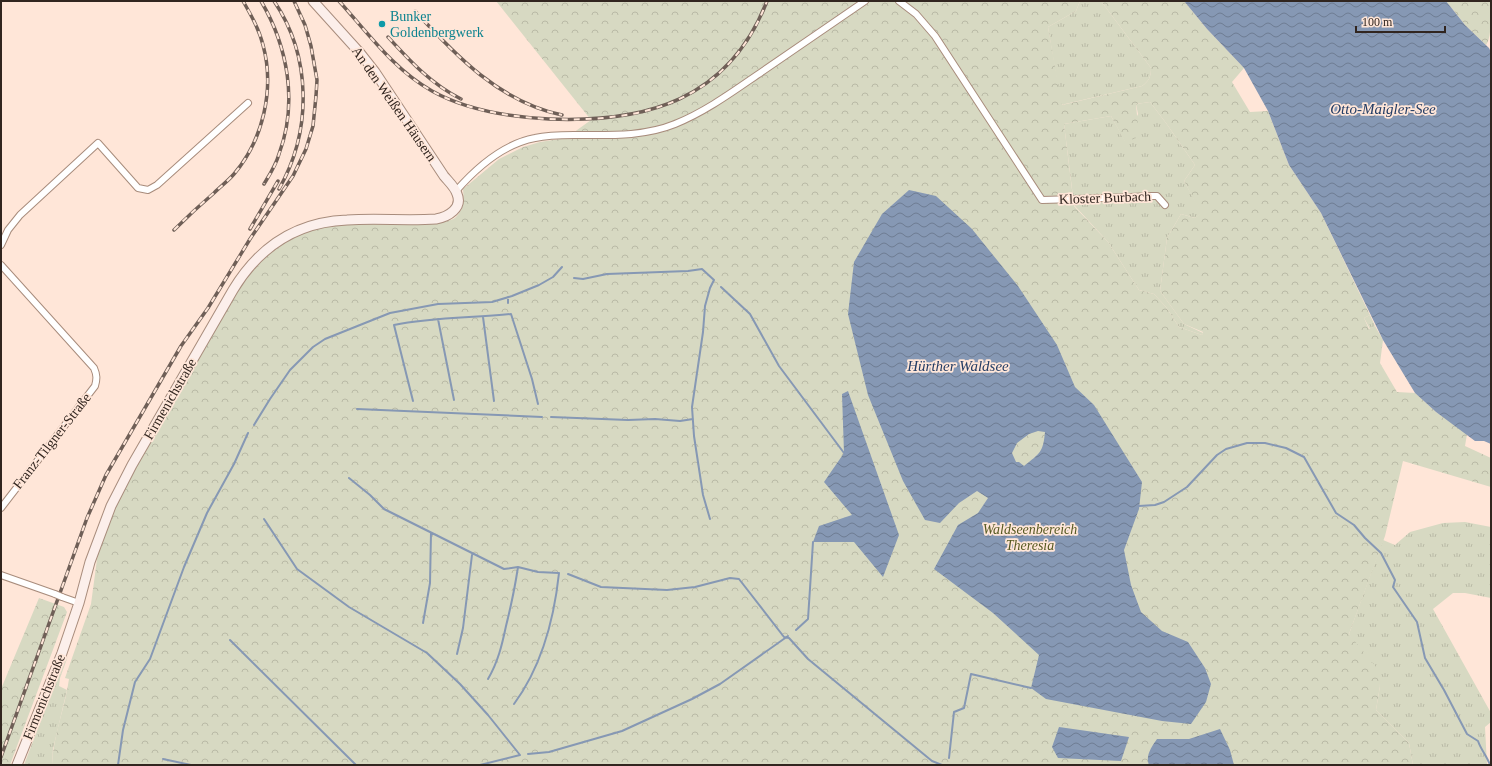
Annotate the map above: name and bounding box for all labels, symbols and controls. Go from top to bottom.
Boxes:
scale bar [1356,8,1445,34]
place label: Bunker Goldenbergwerk [390,9,484,40]
text: 100 m [1362,15,1393,29]
marker: Bunker Goldenbergwerk [377,19,387,29]
street label: An den Weißen Häusern [349,44,439,164]
water label: Otto-Maigler-See [1330,101,1436,117]
street label: Kloster Burbach [1059,189,1151,207]
street label: Firmenichstraße [141,356,199,442]
water label: Hürther Waldsee [906,358,1009,374]
street label: Franz-Tilgner-Straße [10,390,94,492]
park label: Waldseenbereich Theresia [983,522,1077,553]
street label: Firmenichstraße [20,652,68,742]

